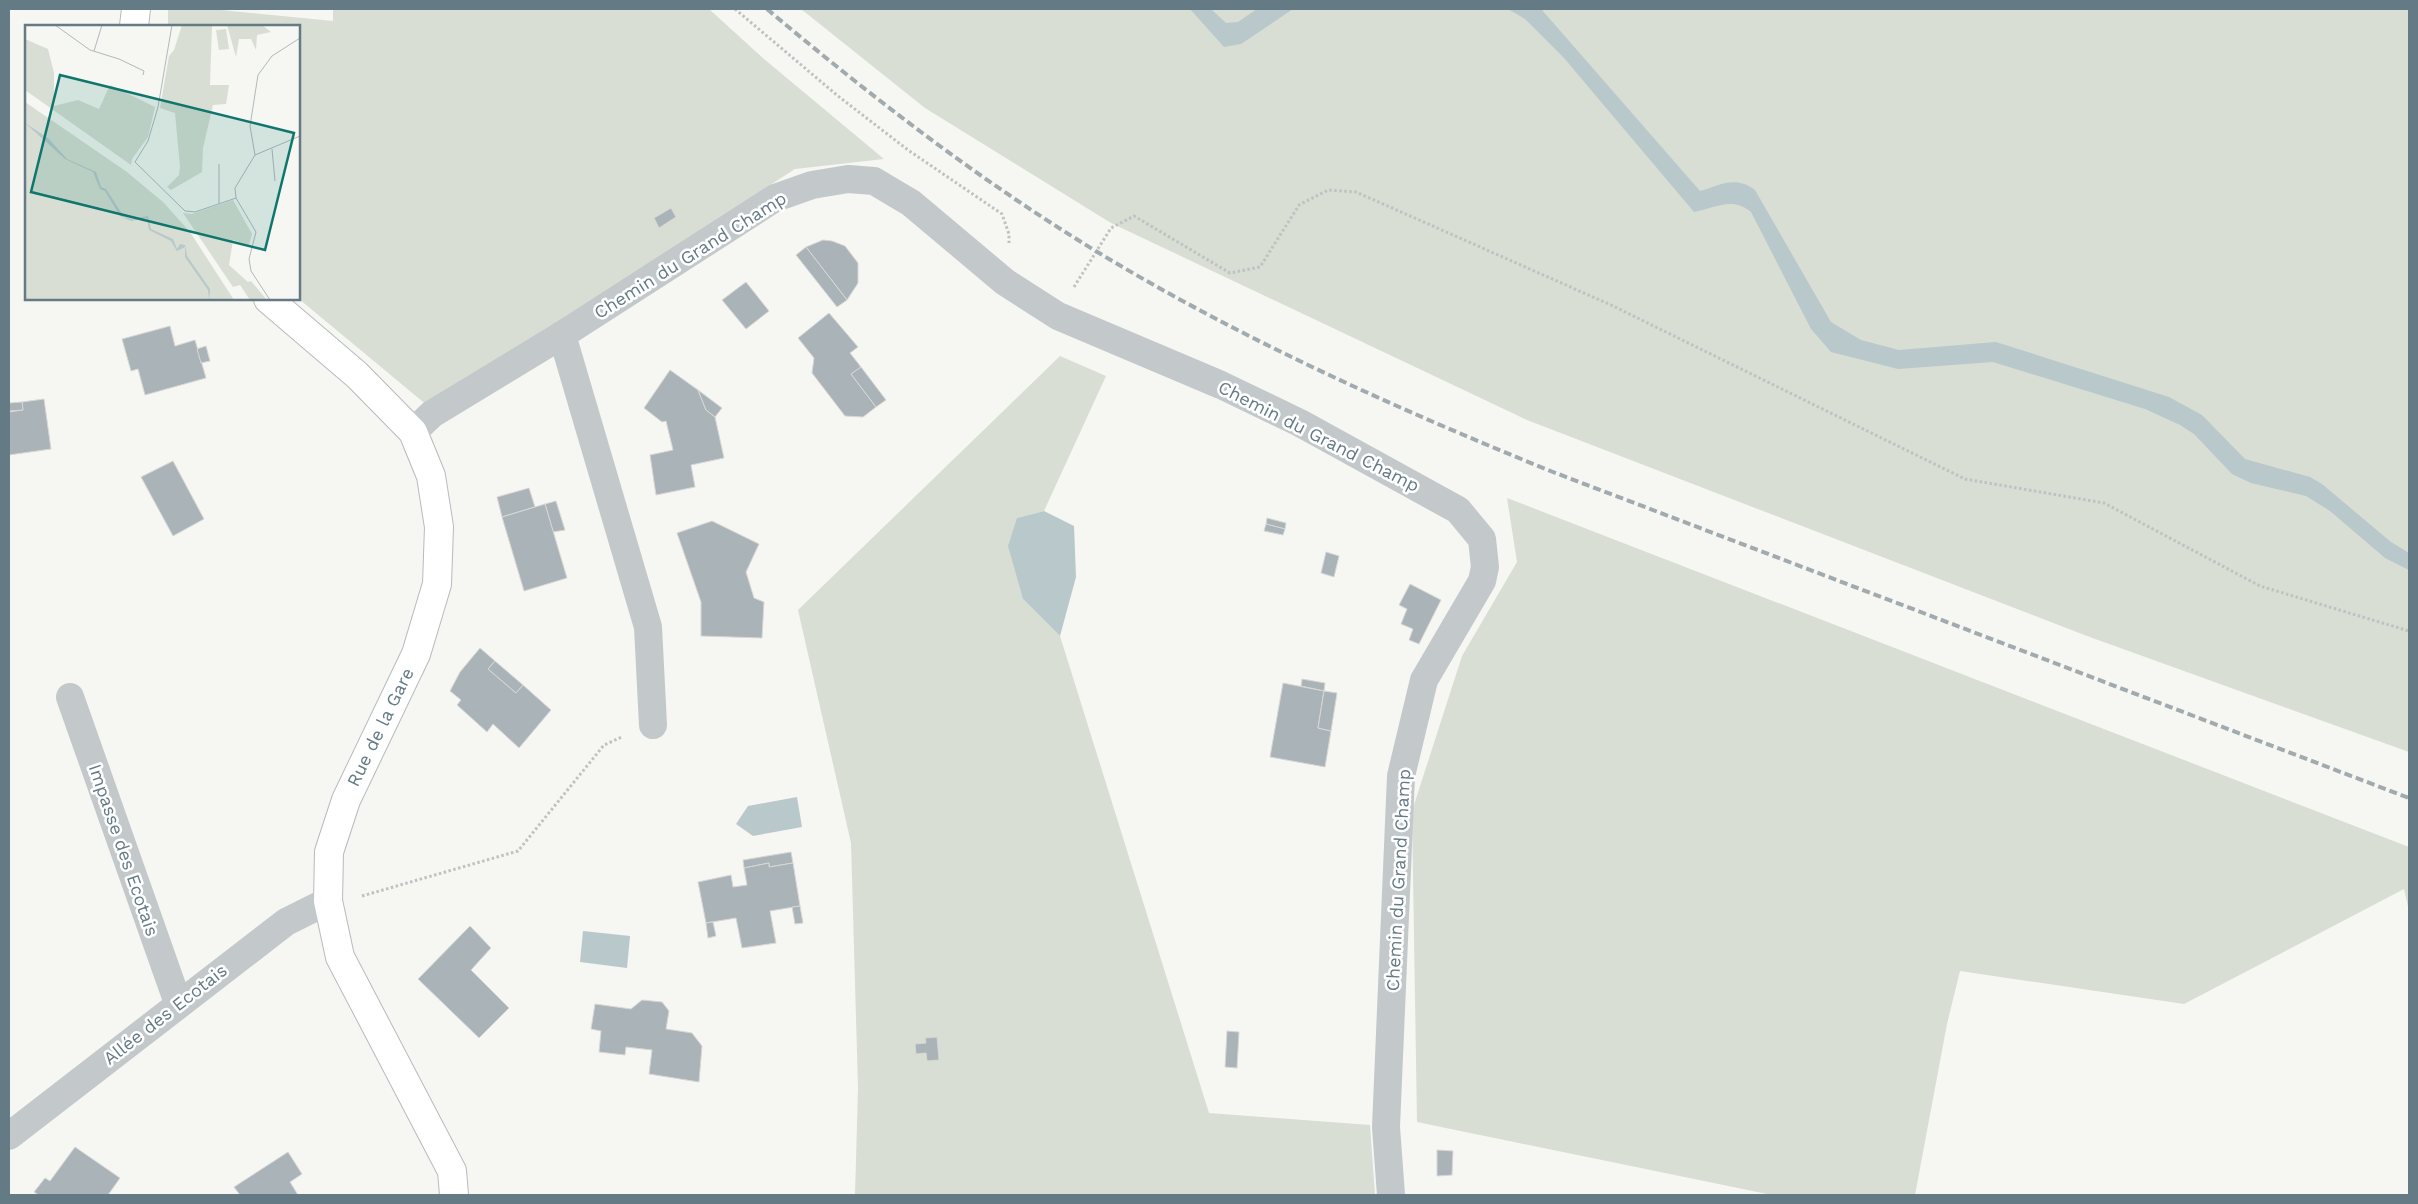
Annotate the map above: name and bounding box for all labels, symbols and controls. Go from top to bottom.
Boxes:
inset map [25,25,300,300]
street label: Chemin du Grand Champ [590,187,790,323]
street label: Chemin du Grand Champ [1215,376,1423,496]
street label: Rue de la Gare [342,664,418,790]
street label: Impasse des Ecotais [85,761,163,939]
street label: Chemin du Grand Champ [1382,768,1414,992]
street label: Allée des Ecotais [99,959,231,1069]

